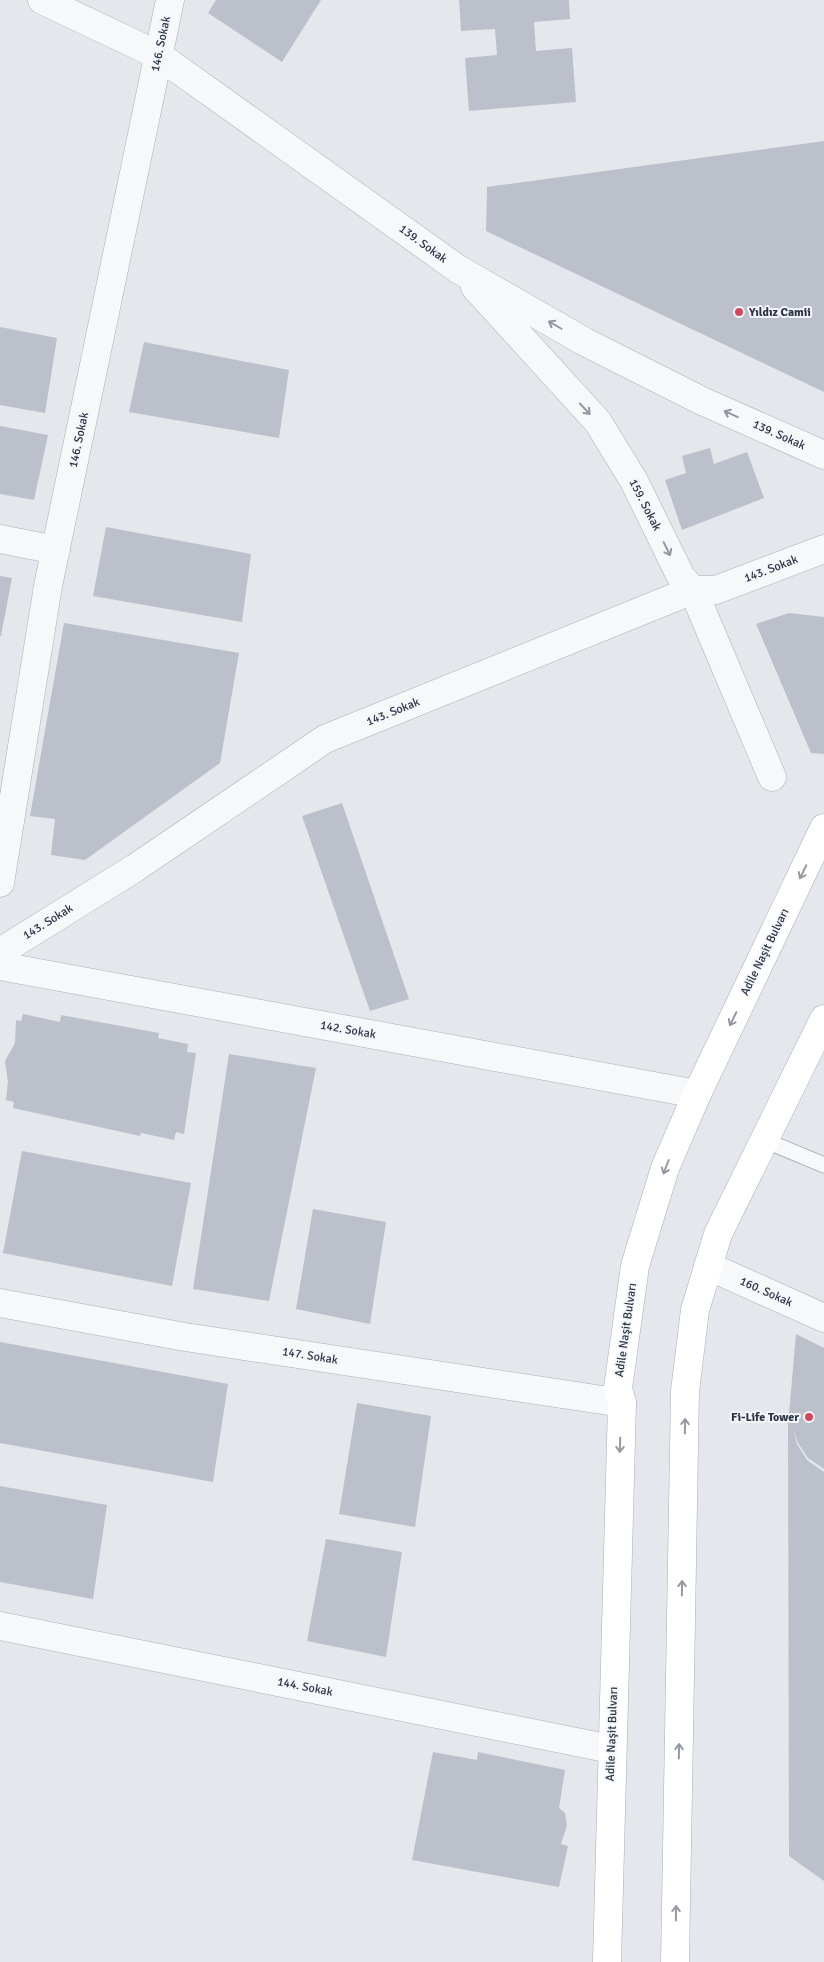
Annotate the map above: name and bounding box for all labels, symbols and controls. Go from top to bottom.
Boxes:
street label: 146. Sokak [148,15,174,73]
street label: 139. Sokak [396,221,450,267]
place label: Yıldız Camii [748,305,811,320]
marker: Yıldız Camii [733,306,745,318]
one-way arrow [549,319,563,329]
one-way arrow [579,402,591,415]
one-way arrow [724,409,739,419]
street label: 146. Sokak [66,411,92,469]
street label: 139. Sokak [750,417,808,453]
street label: 159. Sokak [626,477,664,533]
one-way arrow [662,541,672,556]
street label: 143. Sokak [742,552,800,586]
street label: 143. Sokak [364,695,422,729]
one-way arrow [798,864,807,879]
street label: 143. Sokak [20,901,76,943]
street label: Adile Naşit Bulvarı [737,906,793,998]
one-way arrow [728,1011,738,1026]
street label: 142. Sokak [319,1018,377,1042]
one-way arrow [661,1158,670,1174]
street label: 160. Sokak [737,1274,795,1310]
street label: Adile Naşit Bulvarı [612,1282,640,1378]
street label: 147. Sokak [281,1344,339,1368]
place label: Fi-Life Tower [731,1410,799,1425]
marker: Fi-Life Tower [803,1411,815,1423]
one-way arrow [680,1418,690,1434]
one-way arrow [616,1437,625,1453]
one-way arrow [677,1581,687,1597]
street label: 144. Sokak [276,1674,334,1700]
street label: Adile Naşit Bulvarı [603,1686,621,1782]
one-way arrow [674,1743,684,1760]
one-way arrow [671,1906,681,1922]

